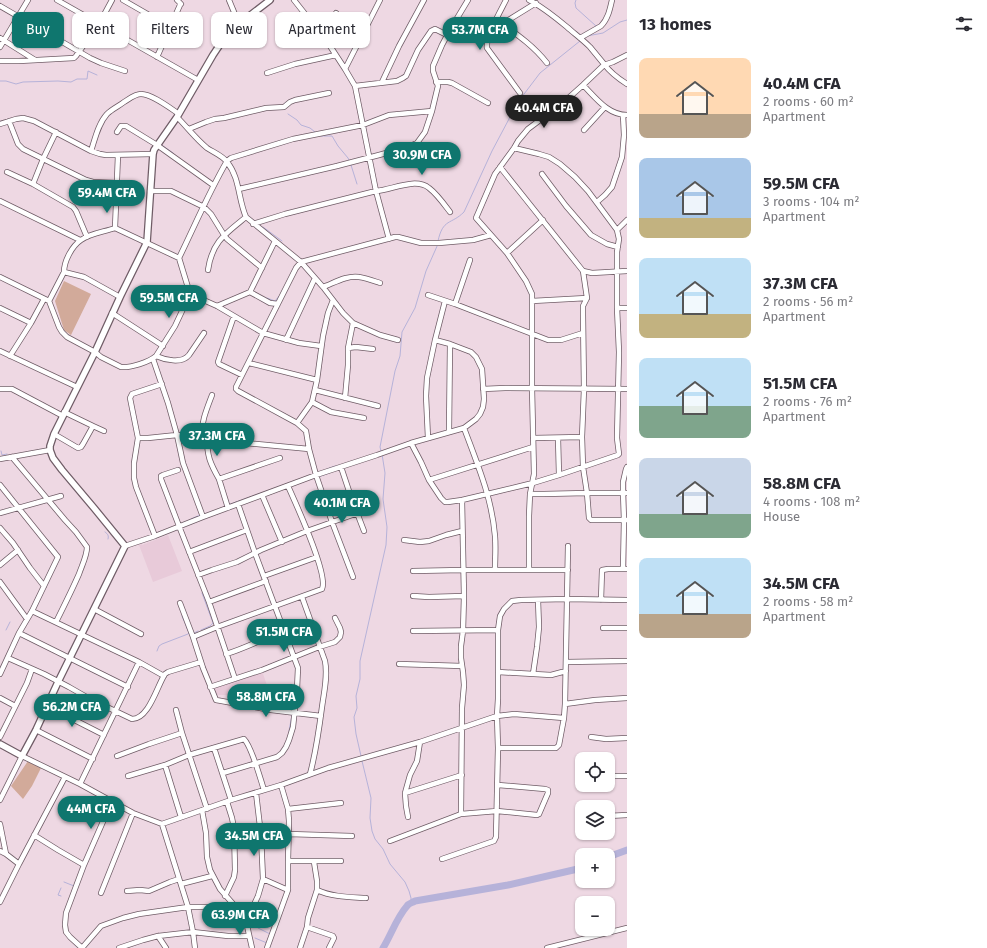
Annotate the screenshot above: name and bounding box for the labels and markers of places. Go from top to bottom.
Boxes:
pin: 53.7M CFA [434,17,526,51]
pin: 40.4M CFA [498,95,590,129]
pin: 30.9M CFA [376,142,468,176]
pin: 59.4M CFA [61,180,153,214]
pin: 59.5M CFA [123,285,215,319]
pin: 37.3M CFA [171,423,263,457]
pin: 40.1M CFA [296,490,388,524]
pin: 51.5M CFA [238,619,330,653]
pin: 58.8M CFA [220,684,312,718]
pin: 56.2M CFA [26,694,118,728]
pin: 44M CFA [54,796,128,830]
pin: 34.5M CFA [208,823,300,857]
pin: 63.9M CFA [194,902,286,936]

